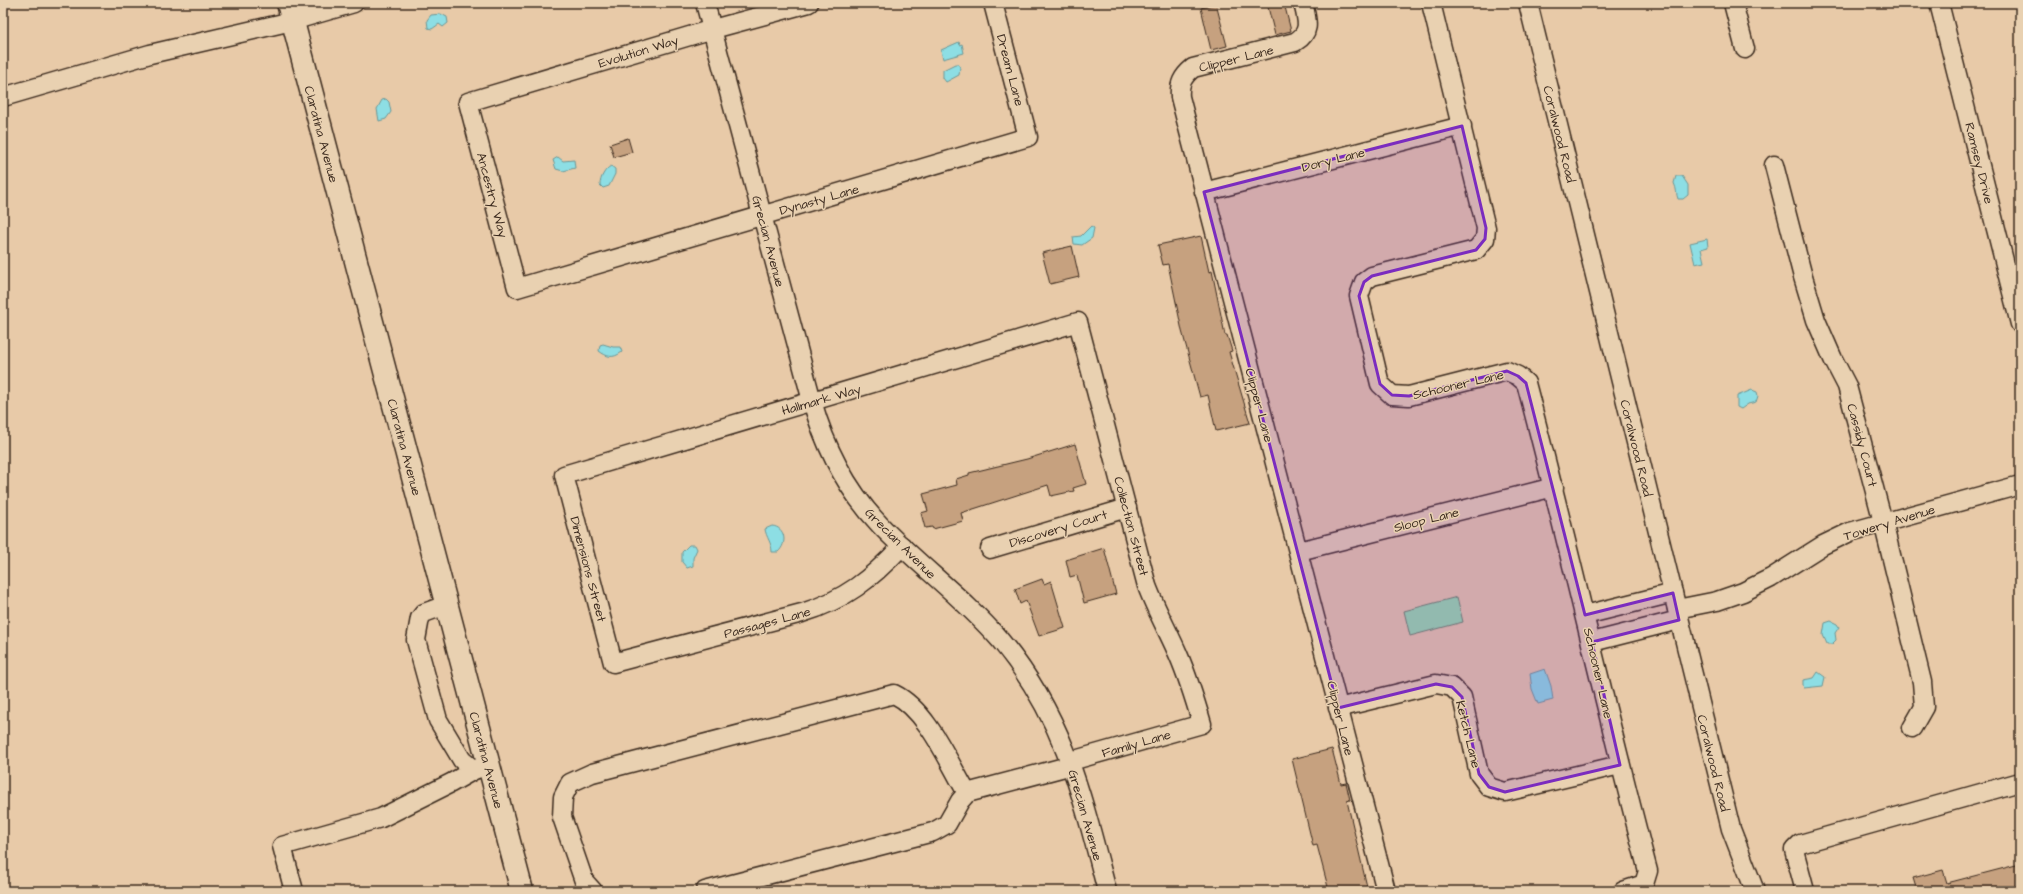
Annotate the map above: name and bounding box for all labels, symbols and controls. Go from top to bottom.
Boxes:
street label: Evolution Way [596,31,681,74]
street label: Dream Lane [992,32,1028,108]
street label: Clipper Lane [1197,41,1275,77]
street label: Claratina Avenue [299,84,343,185]
street label: Coralwood Road [1538,84,1580,185]
street label: Ramsey Drive [1959,121,1998,206]
street label: Dory Lane [1300,143,1367,177]
street label: Ancestry Way [471,151,512,240]
street label: Dynasty Lane [777,180,861,221]
street label: Grecian Avenue [747,194,789,289]
street label: Clipper Lane [1240,366,1278,444]
street label: Schooner Lane [1411,366,1505,404]
street label: Hallmark Way [780,380,863,421]
street label: Claratina Avenue [382,397,426,498]
street label: Coralwood Road [1615,398,1657,499]
street label: Cassidy Court [1841,402,1882,490]
street label: Collection Street [1109,475,1153,579]
street label: Towery Avenue [1841,501,1938,546]
street label: Sloop Lane [1392,503,1461,537]
street label: Grecian Avenue [861,504,940,583]
street label: Discovery Court [1007,505,1110,553]
street label: Dimensions Street [565,515,611,625]
street label: Passages Lane [722,603,813,644]
street label: Schooner Lane [1579,626,1617,720]
street label: Clipper Lane [1322,679,1358,757]
street label: Ketch Lane [1451,698,1485,770]
street label: Claratina Avenue [464,710,508,811]
street label: Coralwood Road [1692,713,1734,814]
street label: Family Lane [1100,725,1173,763]
street label: Grecian Avenue [1063,768,1107,863]

